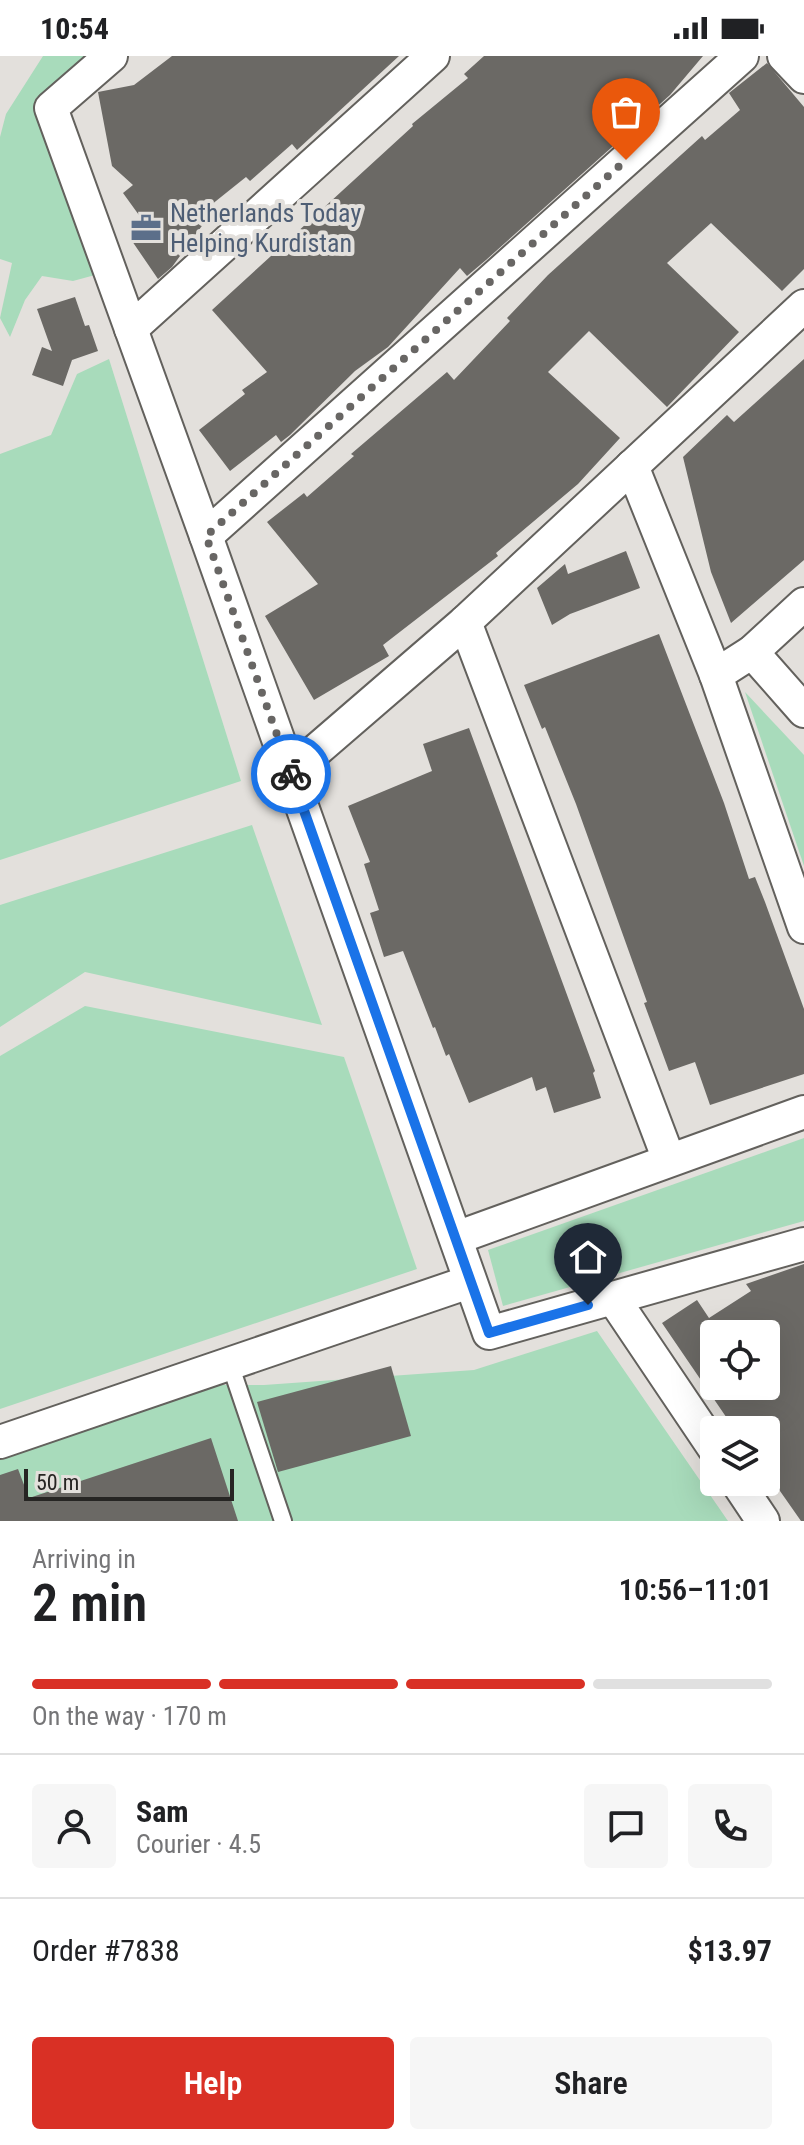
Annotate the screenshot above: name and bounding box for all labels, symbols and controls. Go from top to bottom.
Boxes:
text: 10:54 [40,11,109,46]
pin [592,78,660,160]
icon: bag [604,90,648,134]
place label: Netherlands Today Helping Kurdistan [170,198,361,258]
office icon: Netherlands Today Helping Kurdistan [129,211,163,245]
courier [251,734,331,814]
icon: bike [269,752,313,796]
pin [554,1223,622,1305]
icon: home [566,1235,610,1279]
map controls [700,1320,780,1496]
button: locate [700,1320,780,1400]
button: layers [700,1416,780,1496]
scale bar [24,1465,234,1501]
text: 50 m [36,1470,79,1495]
text: Arriving in [32,1544,136,1574]
text: 10:56–11:01 [619,1572,772,1607]
text: 2 min [32,1573,147,1634]
text: On the way · 170 m [32,1701,227,1731]
button: person [32,1784,116,1868]
button: chat [584,1784,668,1868]
button: phone [688,1784,772,1868]
text: Sam [136,1794,189,1829]
text: Courier · 4.5 [136,1829,261,1859]
text: Order #7838 [32,1933,180,1968]
text: $13.97 [687,1933,772,1968]
button: Help [32,2037,394,2129]
button: Share [410,2037,772,2129]

